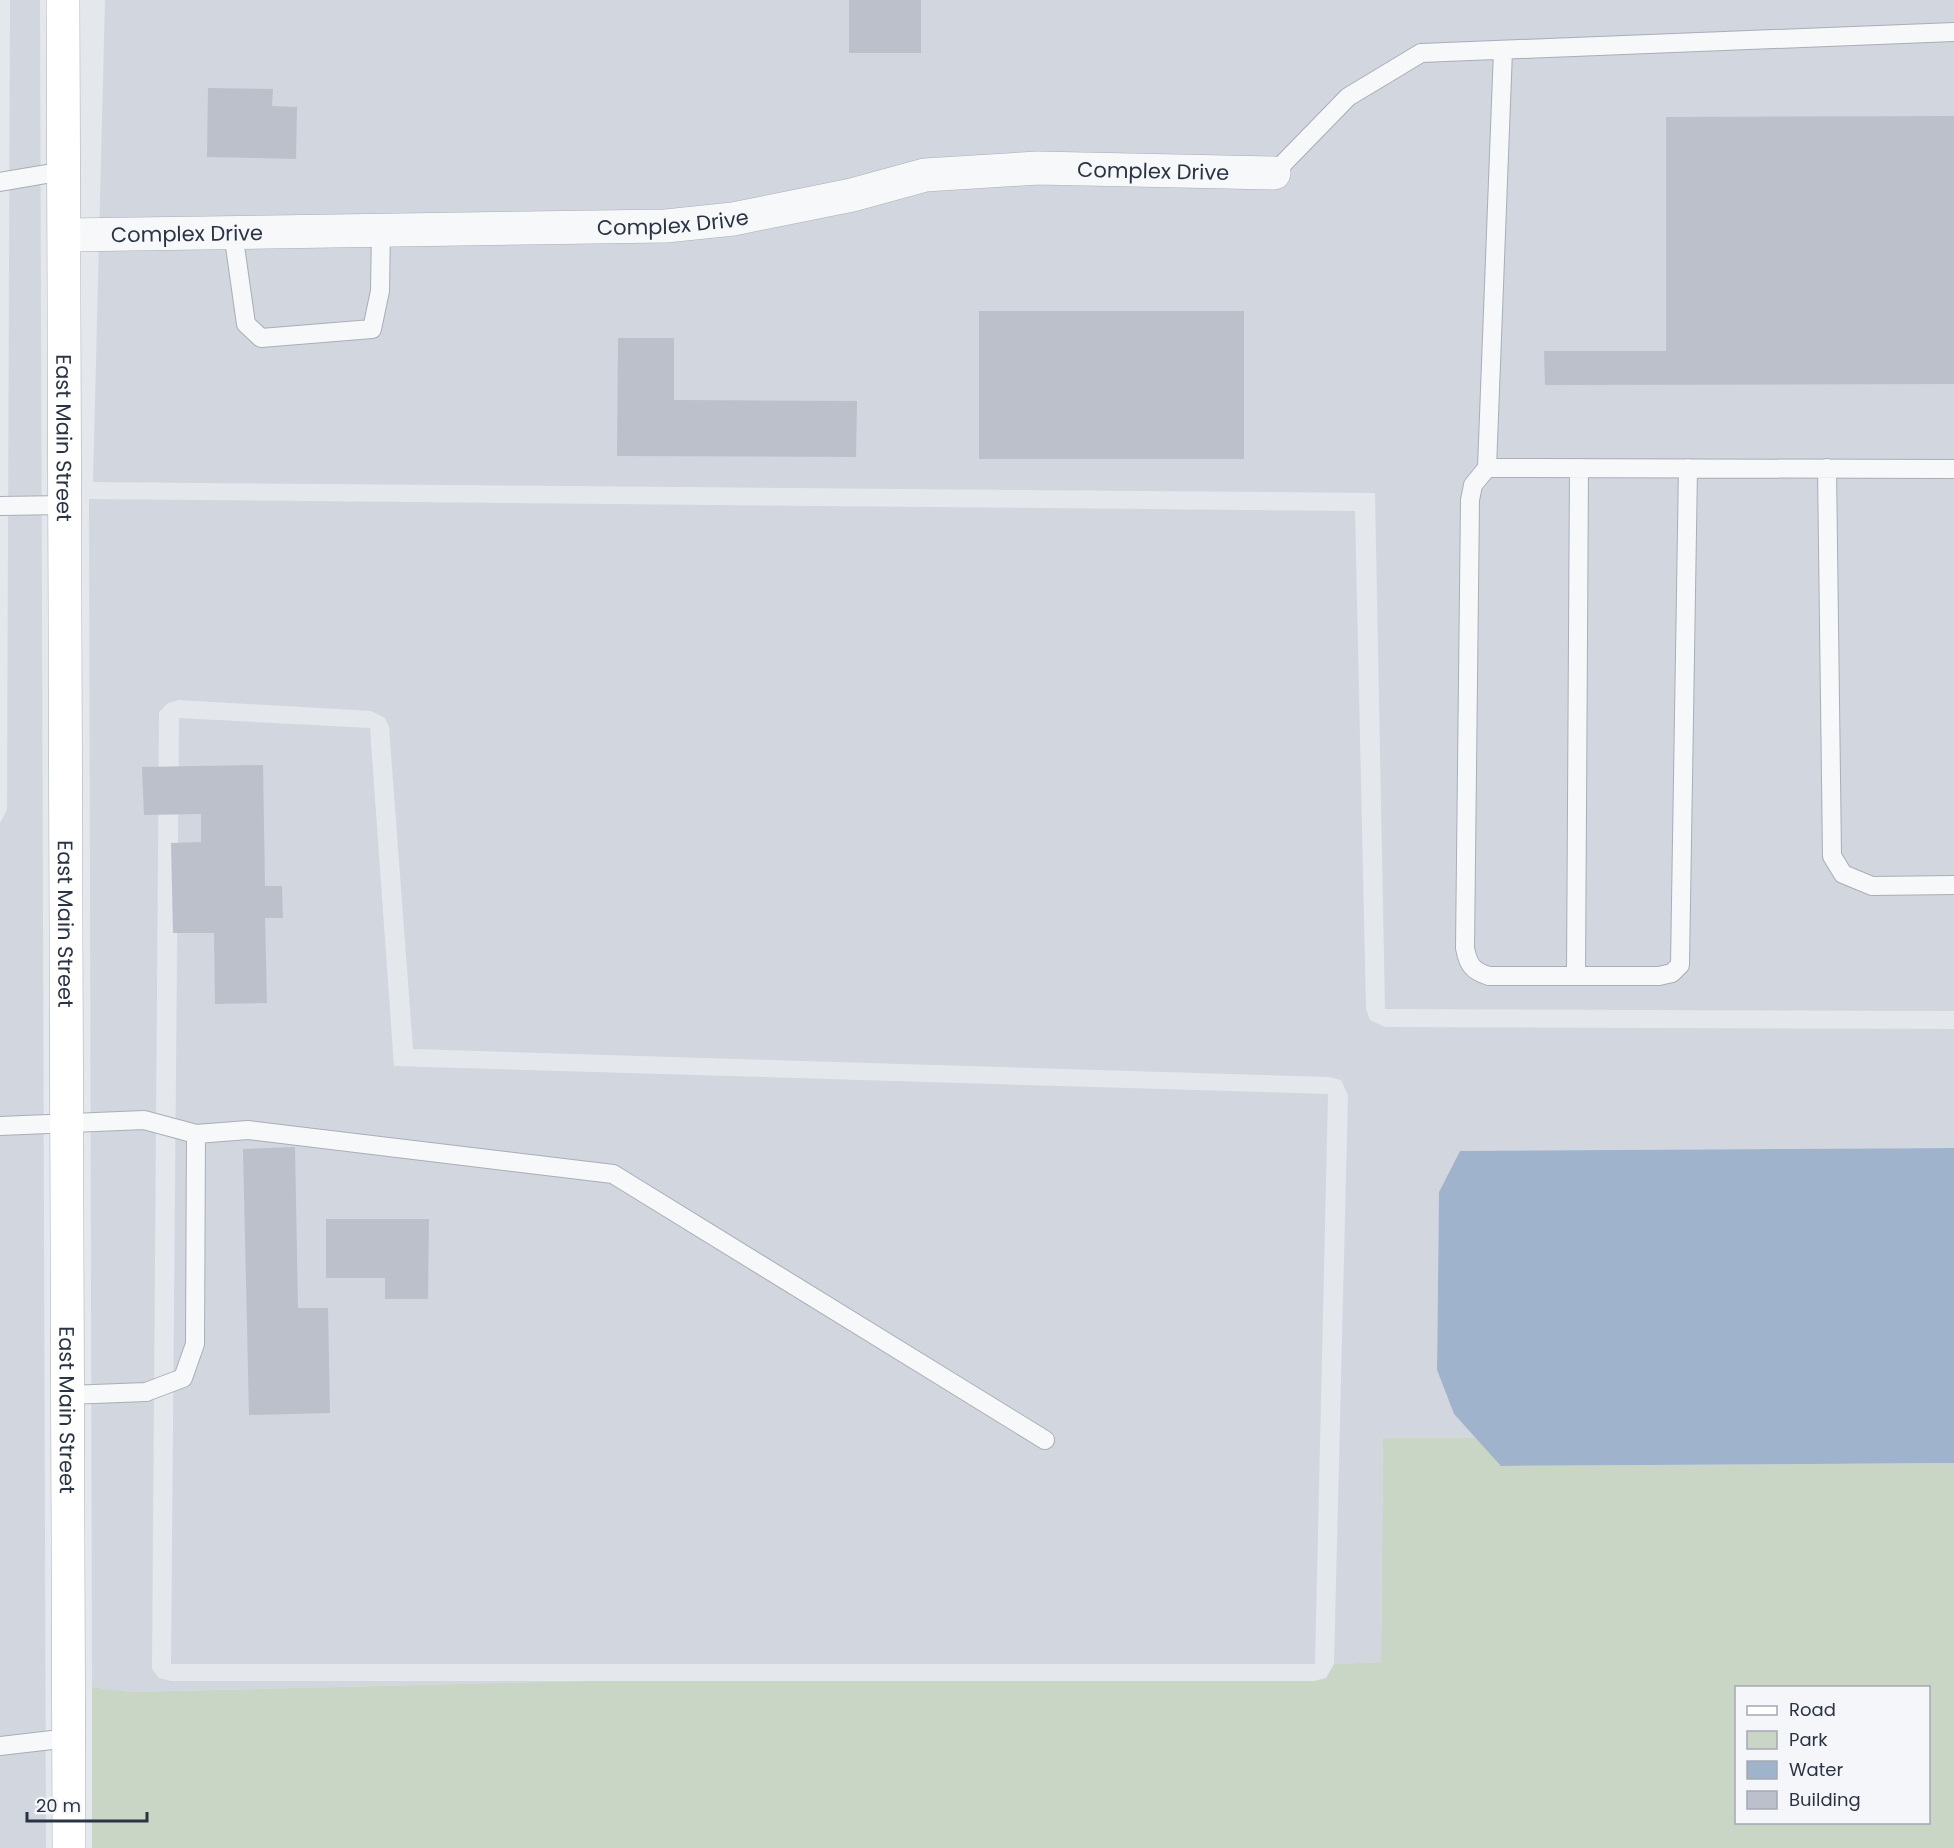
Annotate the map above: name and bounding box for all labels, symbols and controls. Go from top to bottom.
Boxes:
street label: Complex Drive [1077,154,1230,187]
street label: Complex Drive [597,202,751,242]
street label: Complex Drive [111,218,263,249]
street label: East Main Street [50,354,79,522]
street label: East Main Street [51,840,81,1008]
street label: East Main Street [53,1326,82,1494]
legend [1735,1686,1930,1824]
text: Road [1789,1697,1836,1722]
text: Park [1789,1727,1828,1752]
text: Water [1789,1757,1843,1782]
scale bar [27,1785,147,1823]
text: Building [1789,1787,1861,1812]
text: 20 m [36,1793,81,1818]

